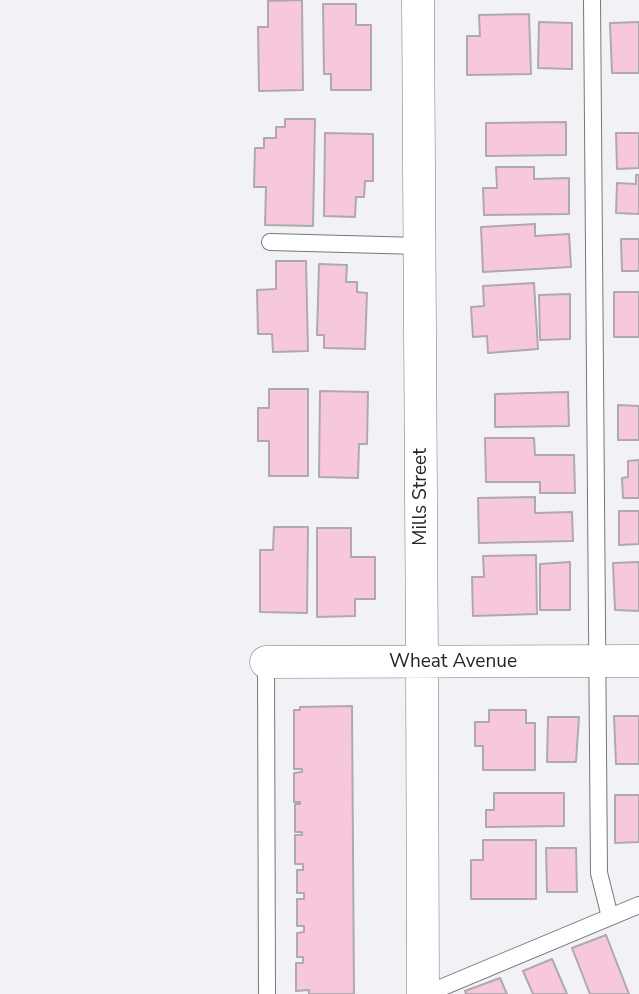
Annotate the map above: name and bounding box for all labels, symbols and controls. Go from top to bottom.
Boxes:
street label: Mills Street [410,448,432,546]
street label: Wheat Avenue [389,651,517,673]

